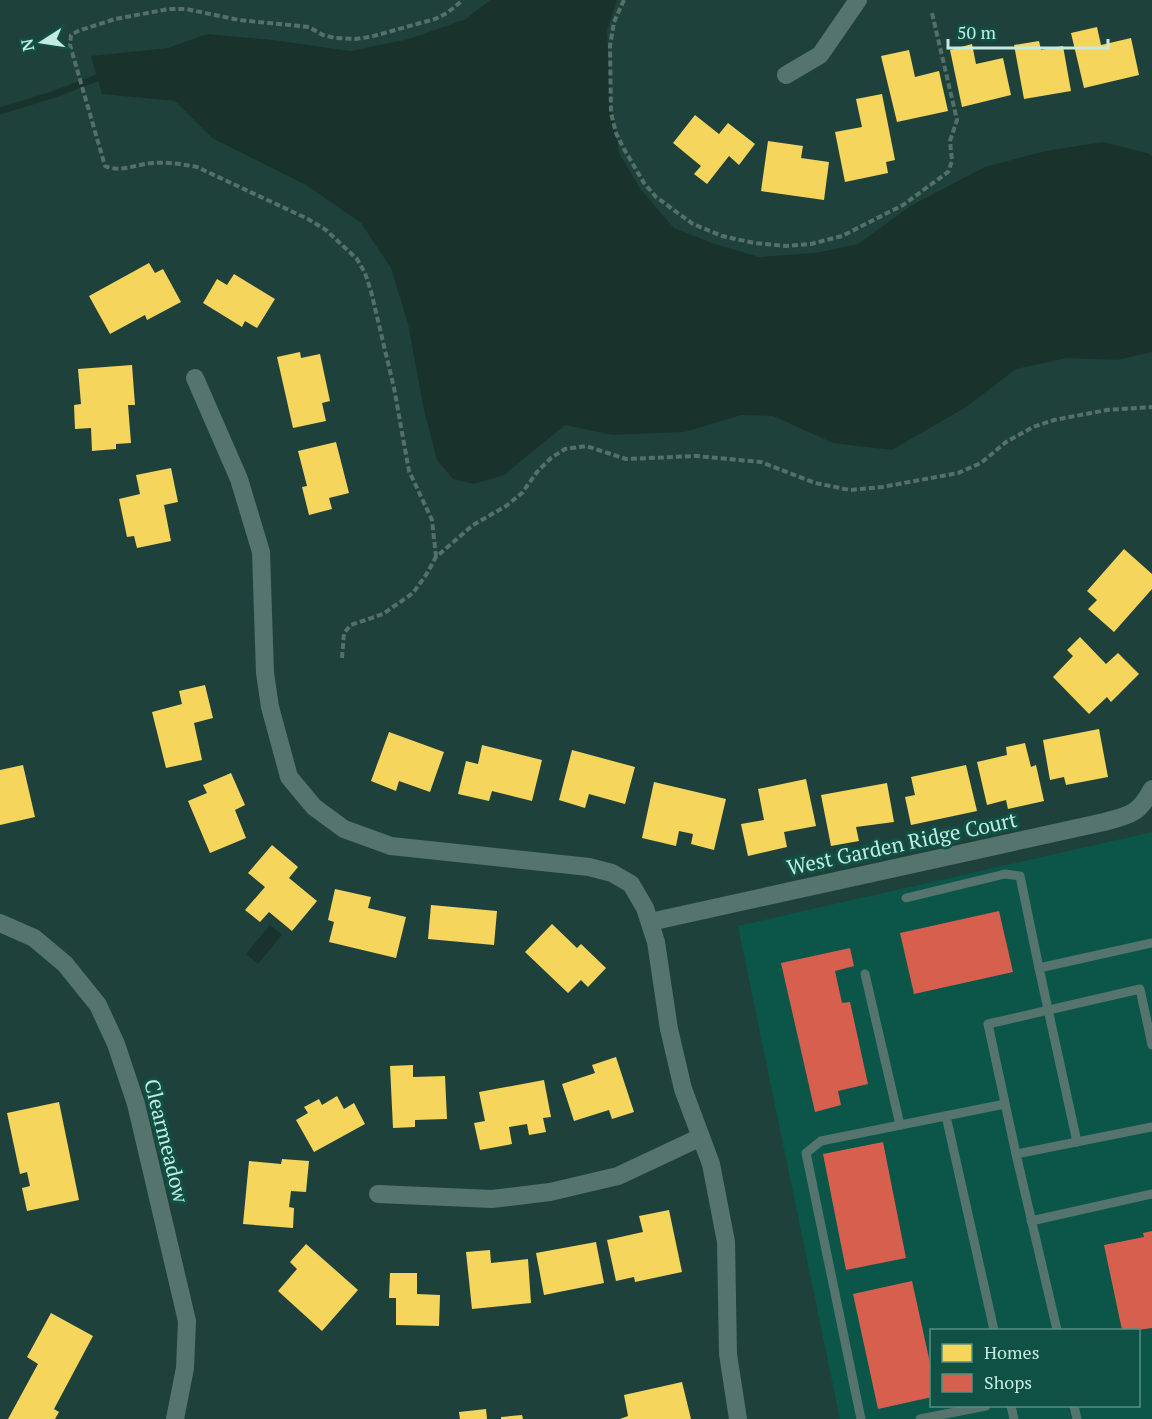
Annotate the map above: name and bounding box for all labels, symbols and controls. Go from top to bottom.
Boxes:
north arrow [12,12,72,72]
scale bar [948,12,1108,50]
text: 50 m [957,20,997,44]
text: N [15,37,39,53]
street label: West Garden Ridge Court [784,805,1020,881]
street label: Clearmeadow [138,1076,196,1206]
legend [930,1329,1140,1407]
text: Homes [984,1340,1039,1364]
text: Shops [984,1370,1032,1394]

